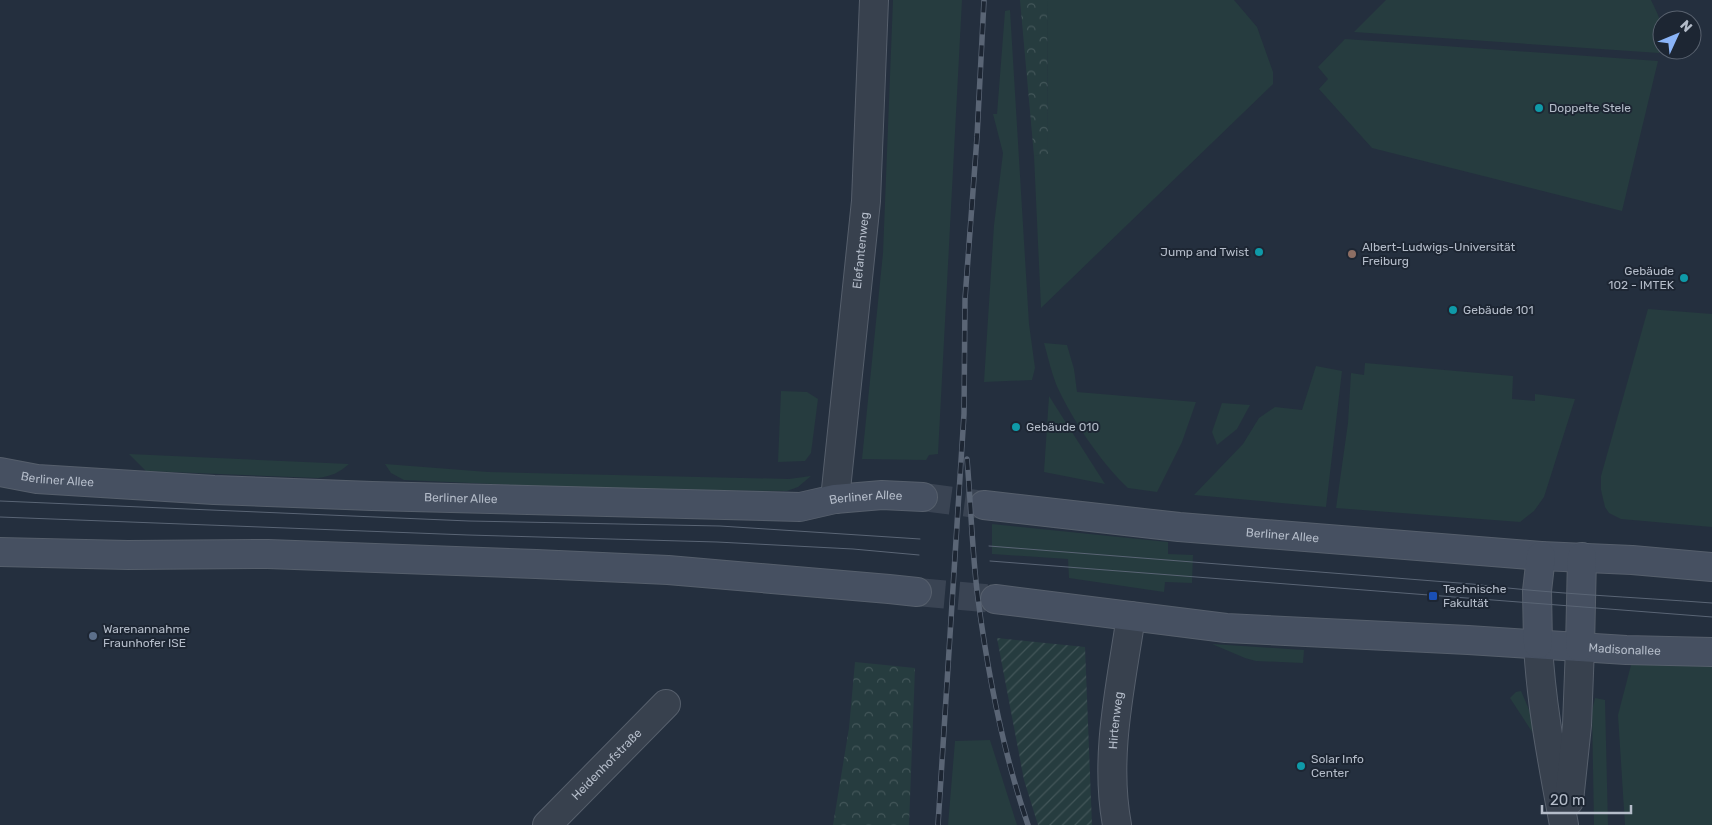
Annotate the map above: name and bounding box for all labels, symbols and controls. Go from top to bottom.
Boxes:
north arrow [1652,10,1702,60]
text: N [1676,17,1696,36]
place label: Doppelte Stele [1549,101,1631,115]
marker: Doppelte Stele [1533,102,1545,114]
street label: Elefantenweg [850,211,872,289]
place label: Albert-Ludwigs-Universität Freiburg [1362,240,1516,268]
place label: Jump and Twist [1160,245,1249,259]
marker: Jump and Twist [1253,246,1265,258]
marker: Albert-Ludwigs-Universität Freiburg [1346,248,1358,260]
place label: Gebäude 102 - IMTEK [1608,264,1675,292]
marker: Gebäude 102 - IMTEK [1678,272,1690,284]
place label: Gebäude 101 [1463,303,1534,317]
marker: Gebäude 101 [1447,304,1459,316]
place label: Gebäude 010 [1026,420,1099,434]
marker: Gebäude 010 [1010,421,1022,433]
street label: Berliner Allee [20,469,95,490]
street label: Berliner Allee [828,488,903,507]
street label: Berliner Allee [424,490,498,506]
street label: Berliner Allee [1245,525,1320,545]
place label: Technische Fakultät [1443,582,1507,610]
marker: Technische Fakultät [1427,590,1439,602]
place label: Warenannahme Fraunhofer ISE [103,622,190,650]
marker: Warenannahme Fraunhofer ISE [87,630,99,642]
street label: Madisonallee [1588,641,1661,658]
street label: Hirtenweg [1106,691,1126,750]
street label: Heidenhofstraße [569,726,645,803]
place label: Solar Info Center [1311,752,1364,780]
marker: Solar Info Center [1295,760,1307,772]
scale bar [1542,782,1631,814]
text: 20 m [1550,791,1585,809]

